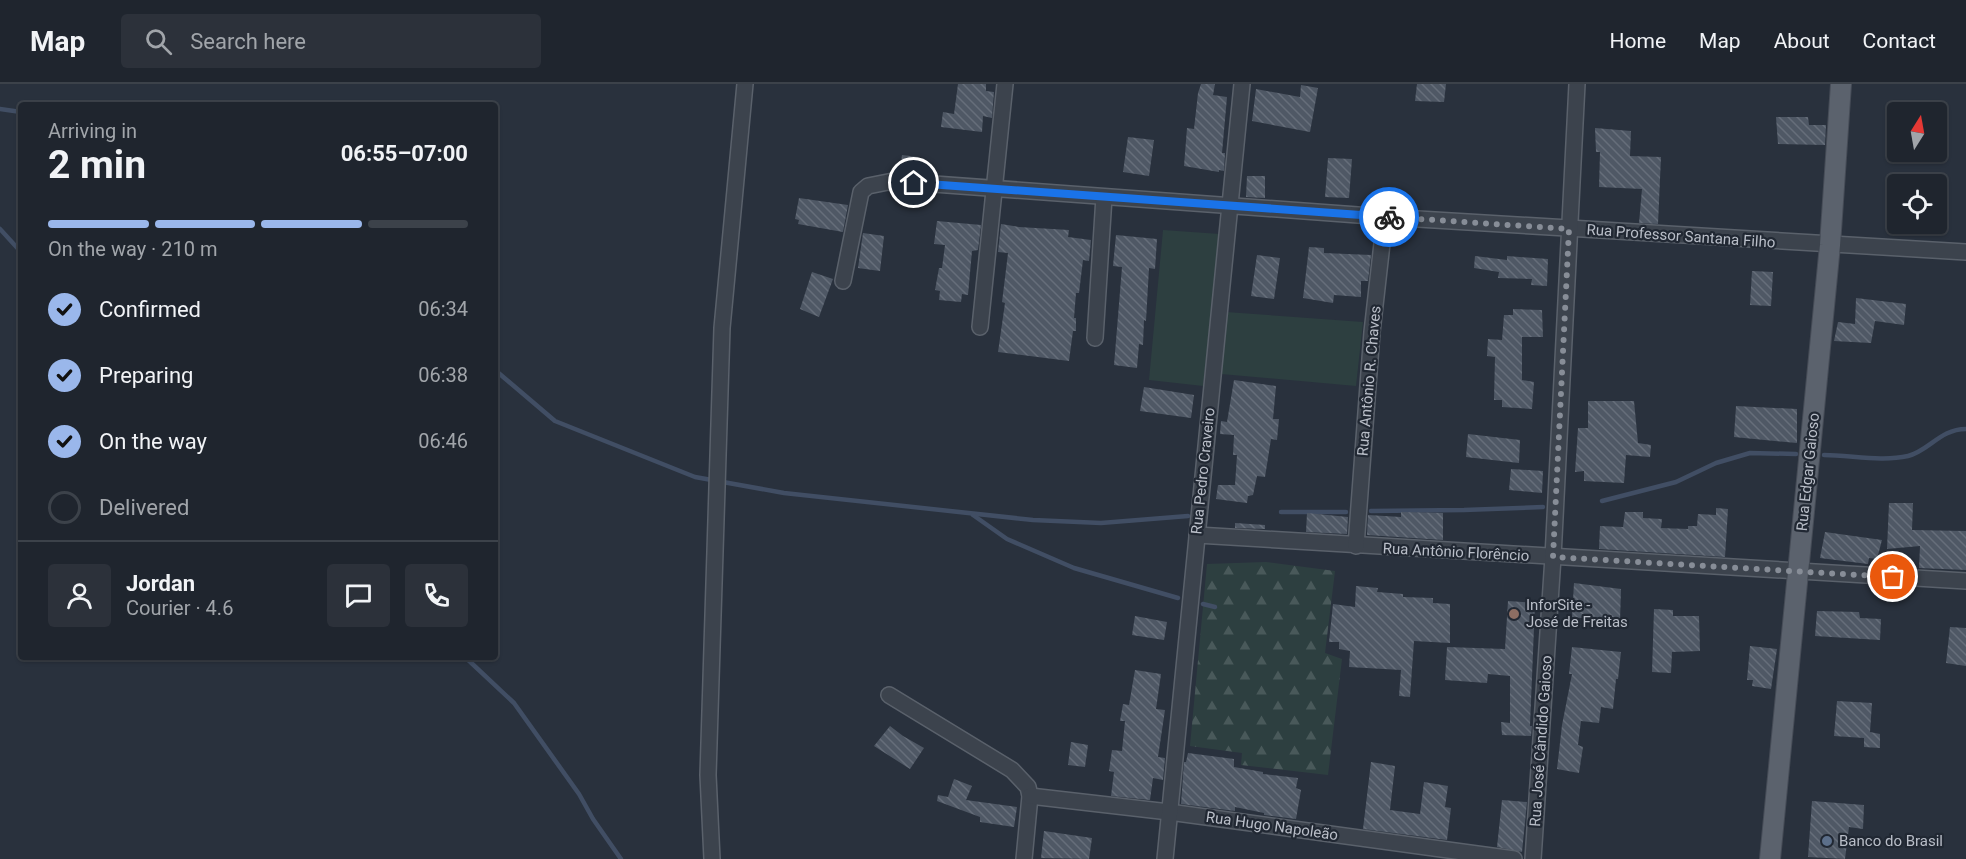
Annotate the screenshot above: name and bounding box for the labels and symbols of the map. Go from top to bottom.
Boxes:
north arrow [1887,102,1947,162]
pin [888,157,939,208]
courier [1359,187,1419,247]
street label: Rua Professor Santana Filho [1586,220,1776,252]
street label: Rua Antônio R. Chaves [1353,305,1385,457]
street label: Rua Pedro Craveiro [1187,407,1219,535]
street label: Rua Edgar Gaioso [1793,412,1823,532]
street label: Rua Antônio Florêncio [1382,539,1530,565]
pin [1867,551,1918,602]
place label: InforSite - José de Freitas [1526,596,1628,631]
marker: InforSite - José de Freitas [1507,607,1521,621]
street label: Rua José Cândido Gaioso [1526,655,1556,827]
street label: Rua Hugo Napoleão [1205,808,1339,844]
place label: Banco do Brasil [1839,832,1943,850]
marker: Banco do Brasil [1820,834,1834,848]

